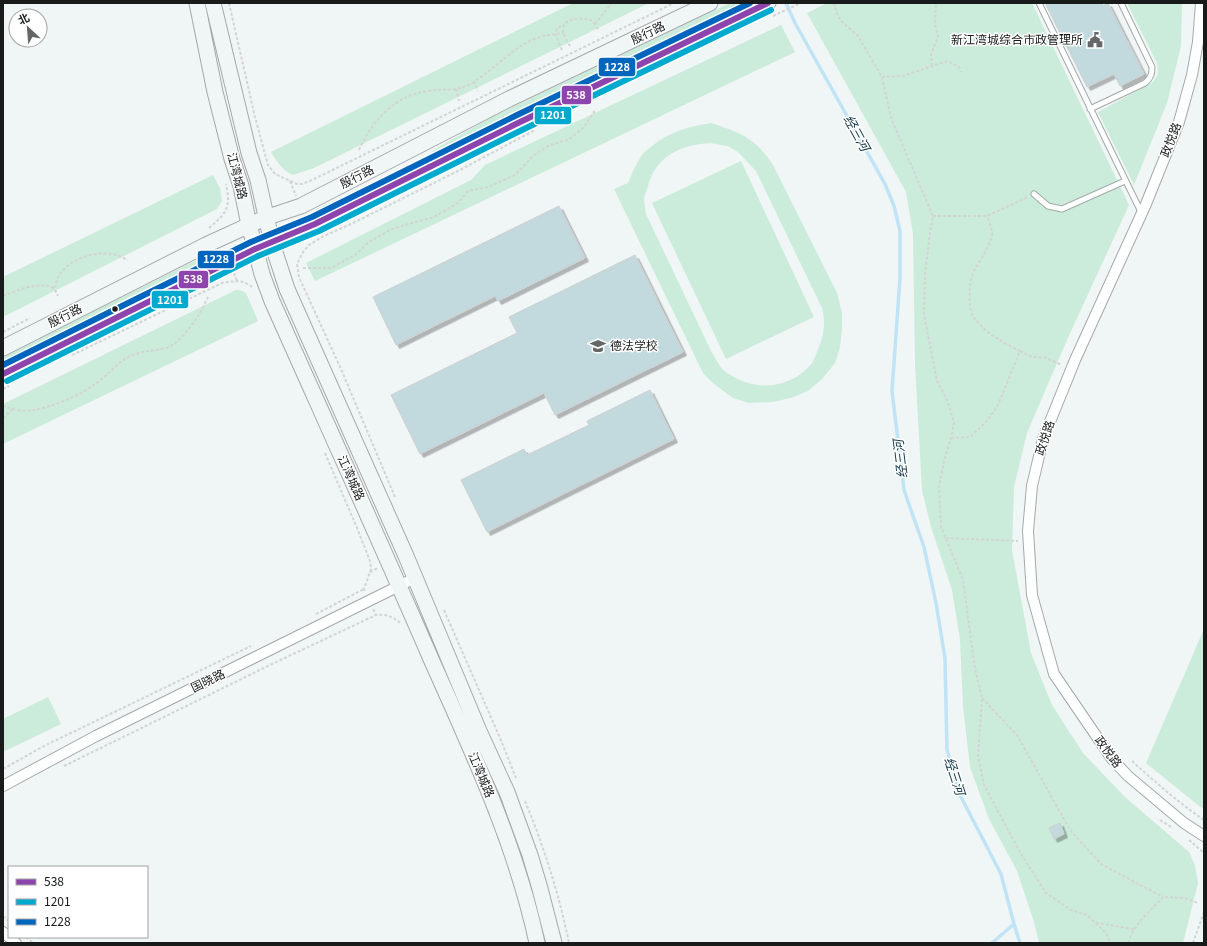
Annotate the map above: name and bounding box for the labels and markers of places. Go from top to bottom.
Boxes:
place label: 新江湾城综合市政管理所 [951,30,1083,47]
public building icon: 新江湾城综合市政管理所 [1086,31,1104,49]
unlabelled marker [110,304,120,314]
place label: 德法学校 [610,336,658,353]
school or university icon: 德法学校 [589,337,607,355]

